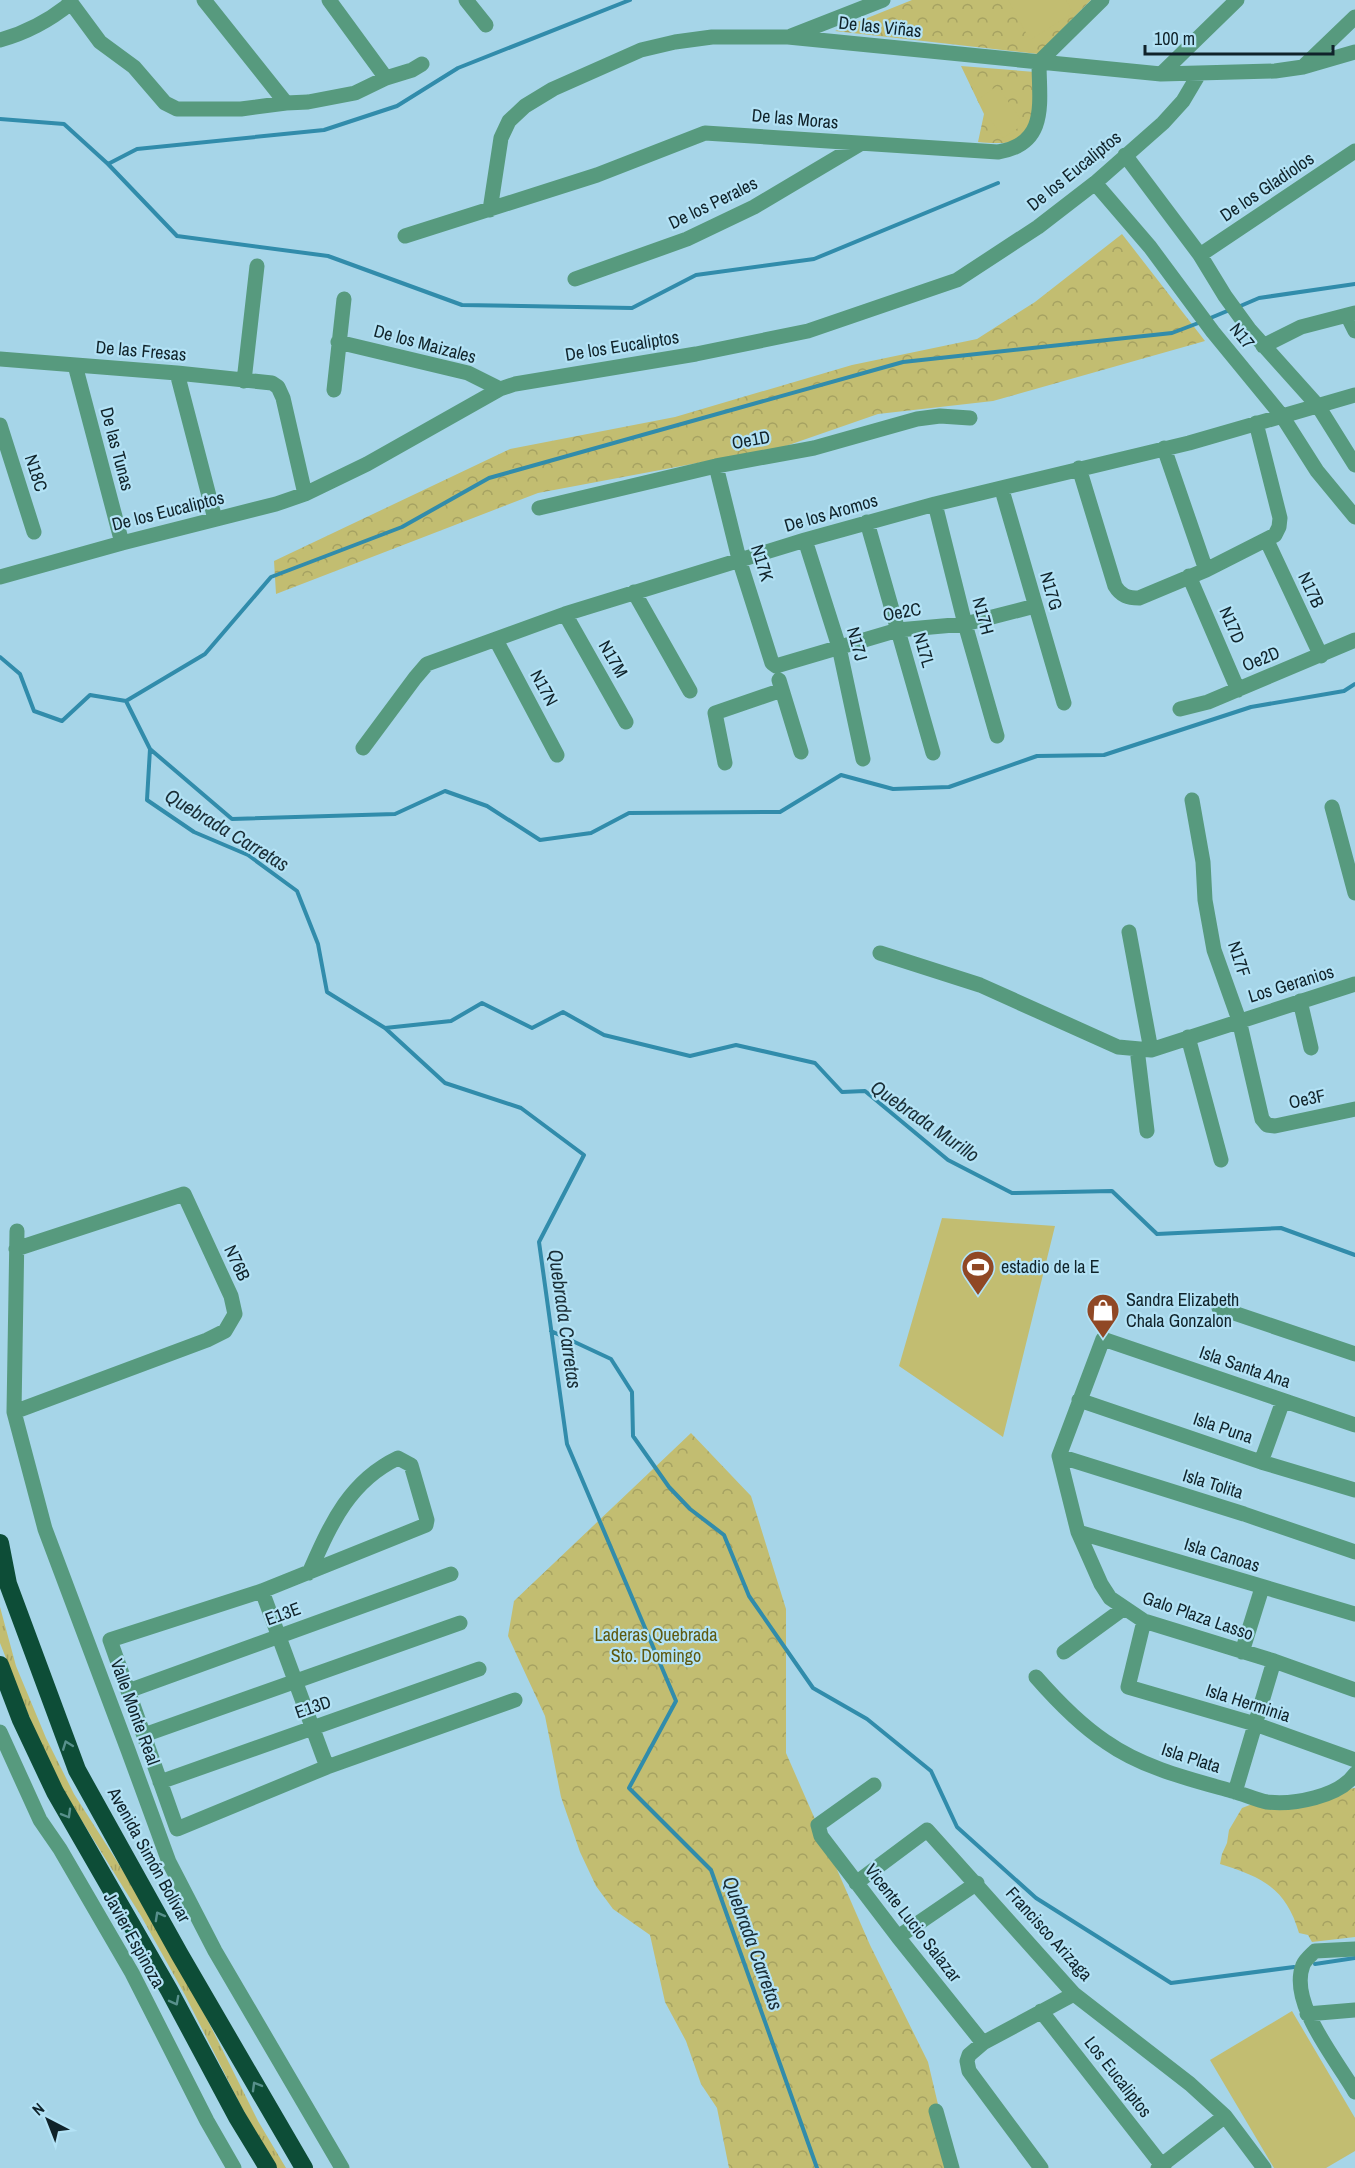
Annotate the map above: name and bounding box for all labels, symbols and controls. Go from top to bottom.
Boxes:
street label: De las Viñas [837,10,923,43]
scale bar [1145,18,1332,56]
text: 100 m [1154,26,1195,51]
street label: De las Moras [751,102,839,135]
street label: De los Eucaliptos [1021,125,1126,216]
street label: De los Gladiolos [1215,146,1319,227]
street label: De los Perales [664,170,761,235]
street label: N17 [1224,317,1261,354]
street label: De los Maizales [371,318,479,369]
street label: De los Eucaliptos [563,324,681,367]
street label: De las Fresas [95,334,187,367]
street label: De las Tunas [94,404,141,493]
street label: Oe1D [730,424,772,455]
street label: N18C [19,451,54,495]
street label: De los Eucaliptos [109,484,227,537]
street label: De los Aromos [781,487,880,538]
street label: N17K [745,542,780,584]
street label: N17B [1292,568,1331,612]
street label: N17G [1034,569,1069,613]
street label: N17H [967,594,1000,637]
street label: Oe2C [881,596,923,627]
street label: N17D [1214,603,1251,647]
street label: N17J [841,624,874,664]
street label: N17L [908,629,941,670]
street label: N17M [593,635,634,682]
street label: Oe2D [1238,640,1283,677]
street label: N17N [525,665,564,710]
water label: Quebrada Carretas [160,782,294,877]
street label: N17F [1222,938,1257,980]
street label: Los Geranios [1245,959,1337,1008]
water label: Quebrada Murillo [866,1073,985,1168]
street label: Oe3F [1286,1082,1328,1115]
street label: N76B [218,1241,257,1285]
water label: Quebrada Carretas [542,1248,589,1390]
sports icon: estadio de la E [960,1249,996,1296]
place label: estadio de la E [1001,1254,1099,1279]
place label: Sandra Elizabeth Chala Gonzalon [1126,1287,1239,1333]
shop icon: Sandra Elizabeth Chala Gonzalon [1085,1292,1121,1339]
street label: Isla Santa Ana [1196,1339,1294,1394]
street label: Isla Puna [1190,1406,1256,1449]
street label: Isla Tolita [1180,1462,1246,1505]
street label: Isla Canoas [1181,1531,1263,1578]
street label: Galo Plaza Lasso [1139,1585,1257,1646]
street label: E13E [262,1596,304,1631]
park label: Laderas Quebrada Sto. Domingo [594,1622,718,1668]
street label: Valle Monte Real [105,1655,166,1768]
street label: Isla Herminia [1203,1677,1294,1728]
street label: E13D [291,1689,334,1724]
street label: Isla Plata [1158,1736,1224,1779]
one-way arrow [62,1740,74,1751]
street label: Avenida Simón Bolívar [101,1782,197,1927]
one-way arrow [60,1808,72,1818]
street label: Vicente Lucio Salazar [859,1858,968,1987]
water label: Quebrada Carretas [717,1872,790,2013]
street label: Francisco Arizaga [1000,1881,1098,1986]
street label: Javier Espinoza [98,1887,171,1992]
one-way arrow [155,1912,166,1923]
one-way arrow [168,1995,179,2005]
street label: Los Eucaliptos [1079,2031,1158,2123]
one-way arrow [252,2082,263,2092]
north arrow [18,2090,78,2150]
text: N [27,2098,49,2120]

